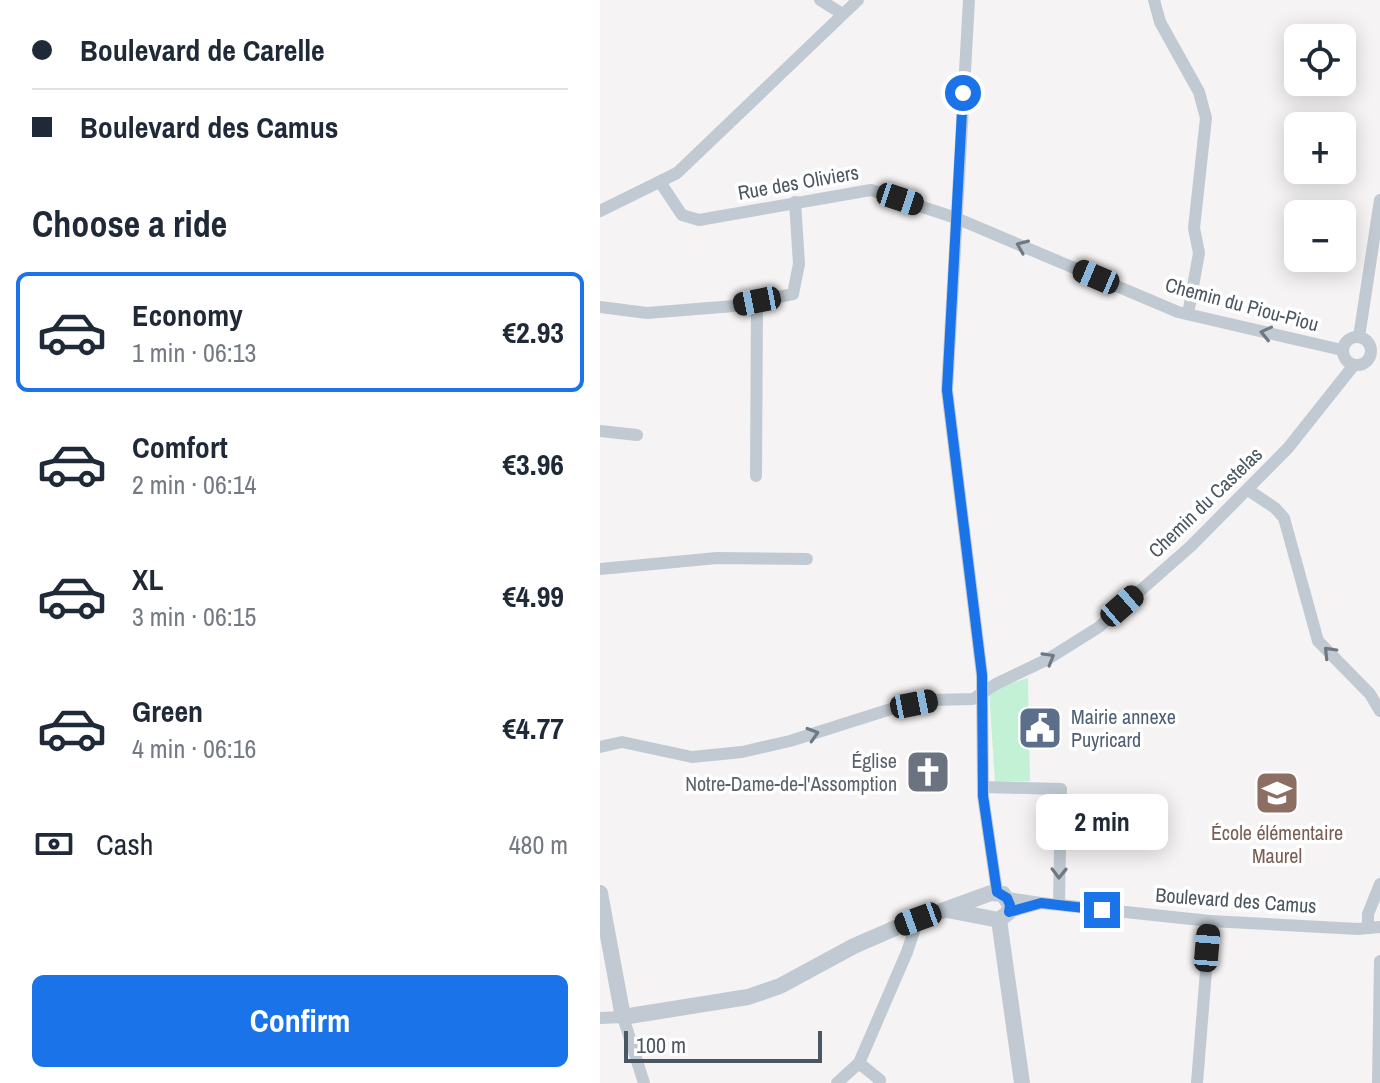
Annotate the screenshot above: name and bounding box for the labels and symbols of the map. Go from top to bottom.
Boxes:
route start [945,75,981,111]
street label: Rue des Oliviers [736,158,860,206]
car [873,180,927,218]
one-way arrow [1016,239,1030,255]
car [1069,257,1123,297]
street label: Chemin du Piou-Piou [1162,271,1322,337]
car [731,285,783,317]
one-way arrow [1260,325,1274,342]
street label: Chemin du Castelas [1142,441,1268,563]
car [1096,581,1148,631]
one-way arrow [1324,647,1339,661]
one-way arrow [1040,652,1055,668]
car [888,688,940,720]
place label: Mairie annexe Puyricard [1071,703,1176,753]
public building icon: Mairie annexe Puyricard [1016,704,1064,752]
one-way arrow [806,727,819,743]
place label: Église Notre-Dame-de-l'Assomption [685,747,897,797]
church icon: Église Notre-Dame-de-l'Assomption [904,748,952,796]
school or university icon: École élémentaire Maurel [1253,769,1301,817]
callout: 2 min [1036,794,1168,850]
place label: École élémentaire Maurel [1211,819,1343,869]
one-way arrow [1050,867,1068,880]
street label: Boulevard des Camus [1155,881,1317,919]
route end [1084,892,1120,928]
car [891,900,945,938]
car [1193,923,1221,973]
scale bar [624,1027,822,1063]

